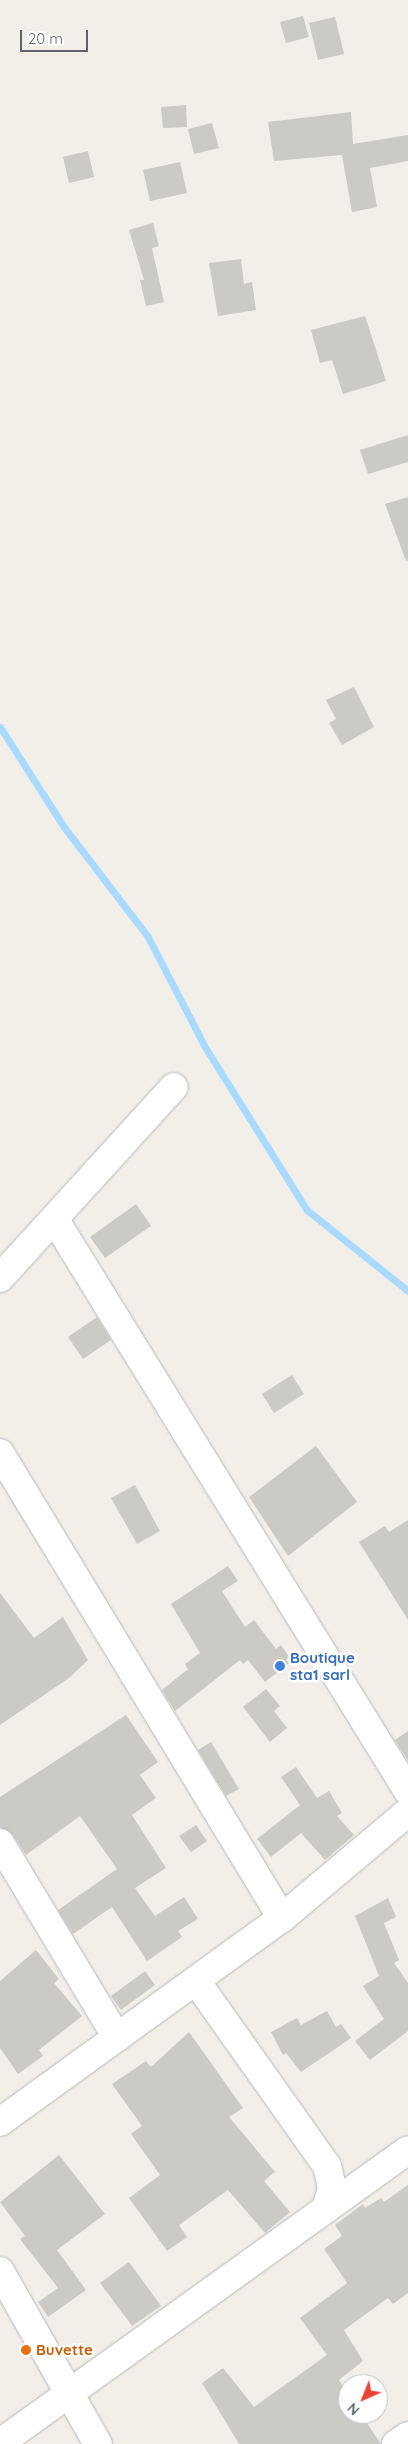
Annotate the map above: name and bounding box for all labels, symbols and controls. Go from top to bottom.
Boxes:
scale bar [22,20,90,52]
text: 20 m [28,29,63,48]
place label: Boutique sta1 sarl [290,1648,355,1683]
marker: Boutique sta1 sarl [274,1660,286,1672]
place label: Buvette [36,2341,93,2359]
marker: Buvette [20,2344,32,2356]
north arrow [338,2374,388,2424]
text: N [343,2399,363,2419]

